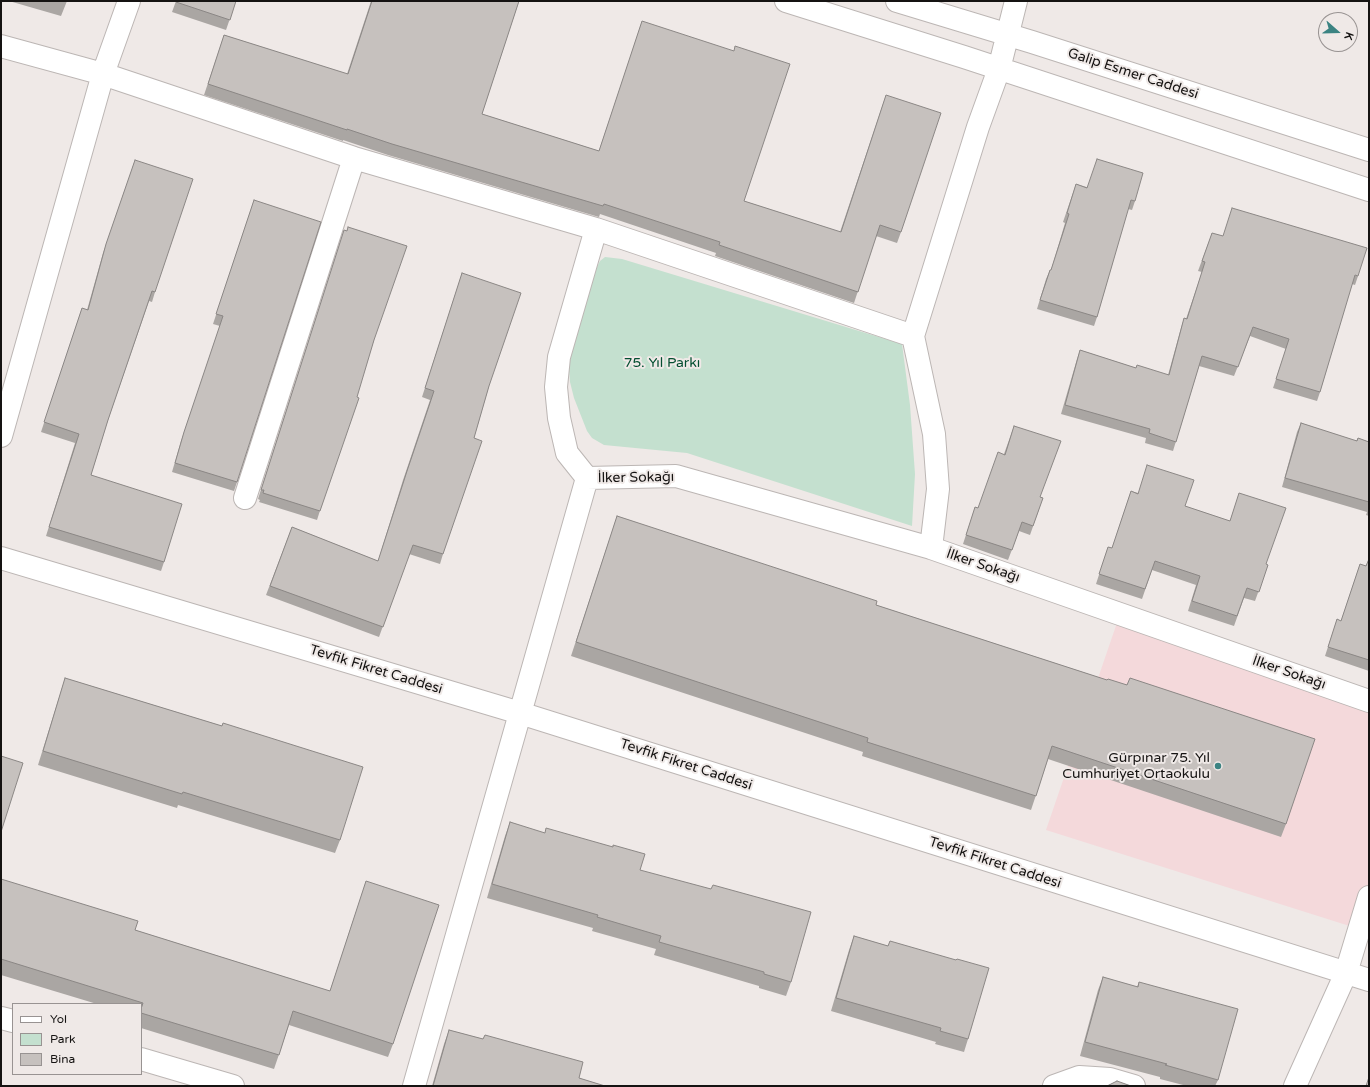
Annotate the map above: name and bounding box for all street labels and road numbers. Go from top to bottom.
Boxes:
street label: Galip Esmer Caddesi [1065,45,1201,103]
street label: İlker Sokağı [598,469,674,487]
street label: İlker Sokağı [944,546,1022,586]
street label: Tevfik Fikret Caddesi [308,642,444,698]
street label: İlker Sokağı [1250,653,1328,693]
street label: Tevfik Fikret Caddesi [618,736,754,794]
street label: Tevfik Fikret Caddesi [927,834,1063,892]

